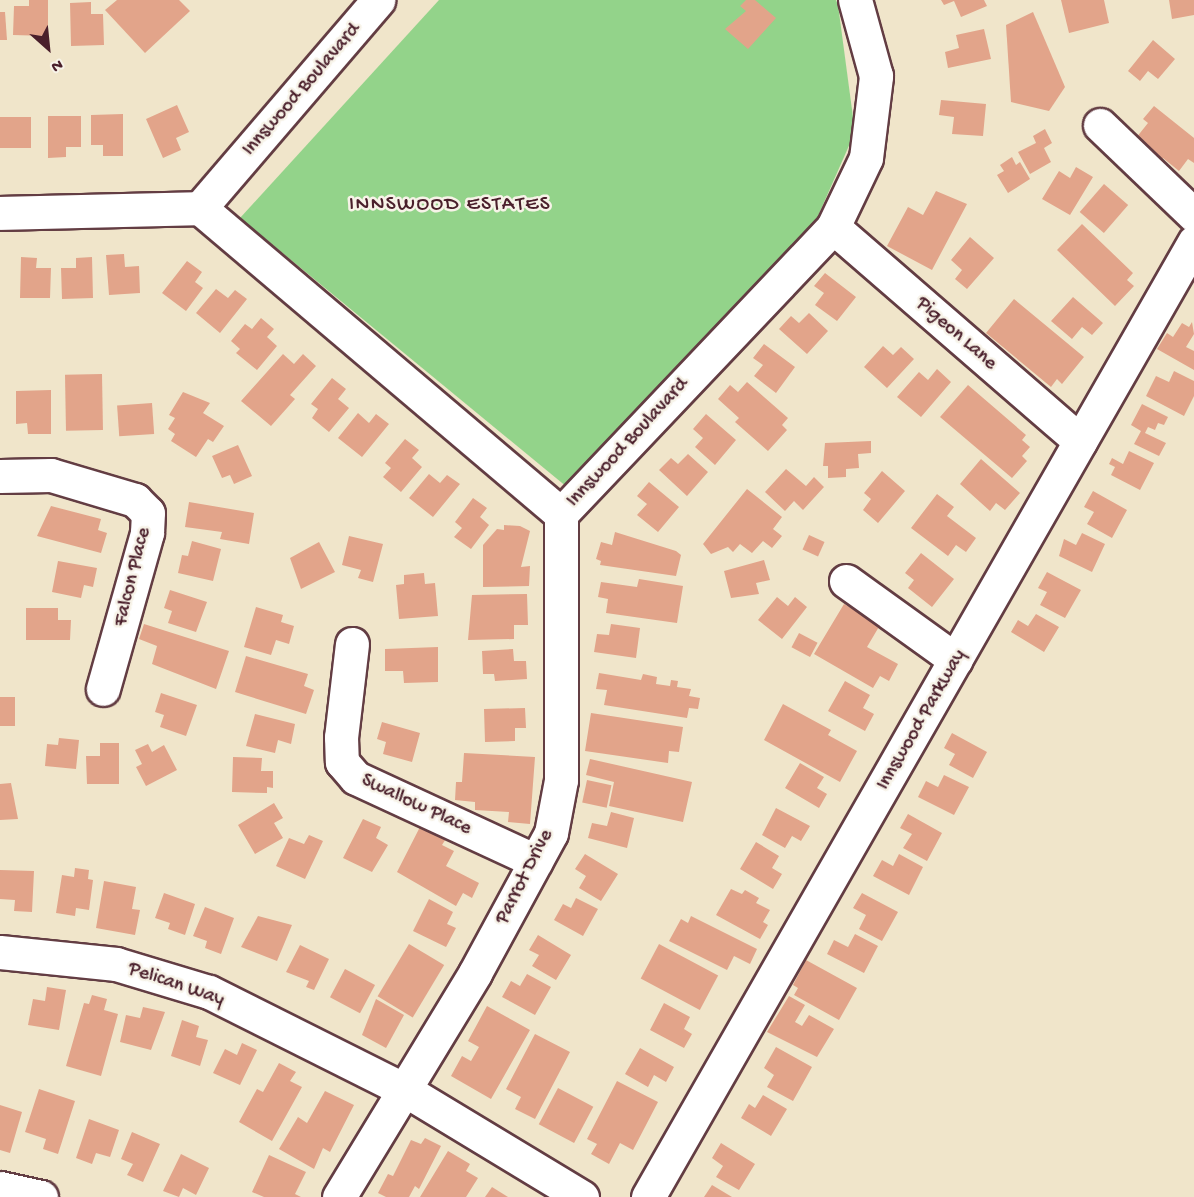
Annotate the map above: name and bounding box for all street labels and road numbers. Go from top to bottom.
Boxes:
street label: Innswood Boulavard [238,19,366,161]
street label: Pigeon Lane [910,292,1002,376]
street label: Innswood Boulavard [562,373,694,513]
street label: Falcon Place [109,525,157,629]
street label: Innswood Parkway [872,645,972,795]
street label: Swallow Place [357,769,475,841]
street label: Parrot Drive [491,826,559,928]
street label: Pelican Way [125,957,227,1013]

